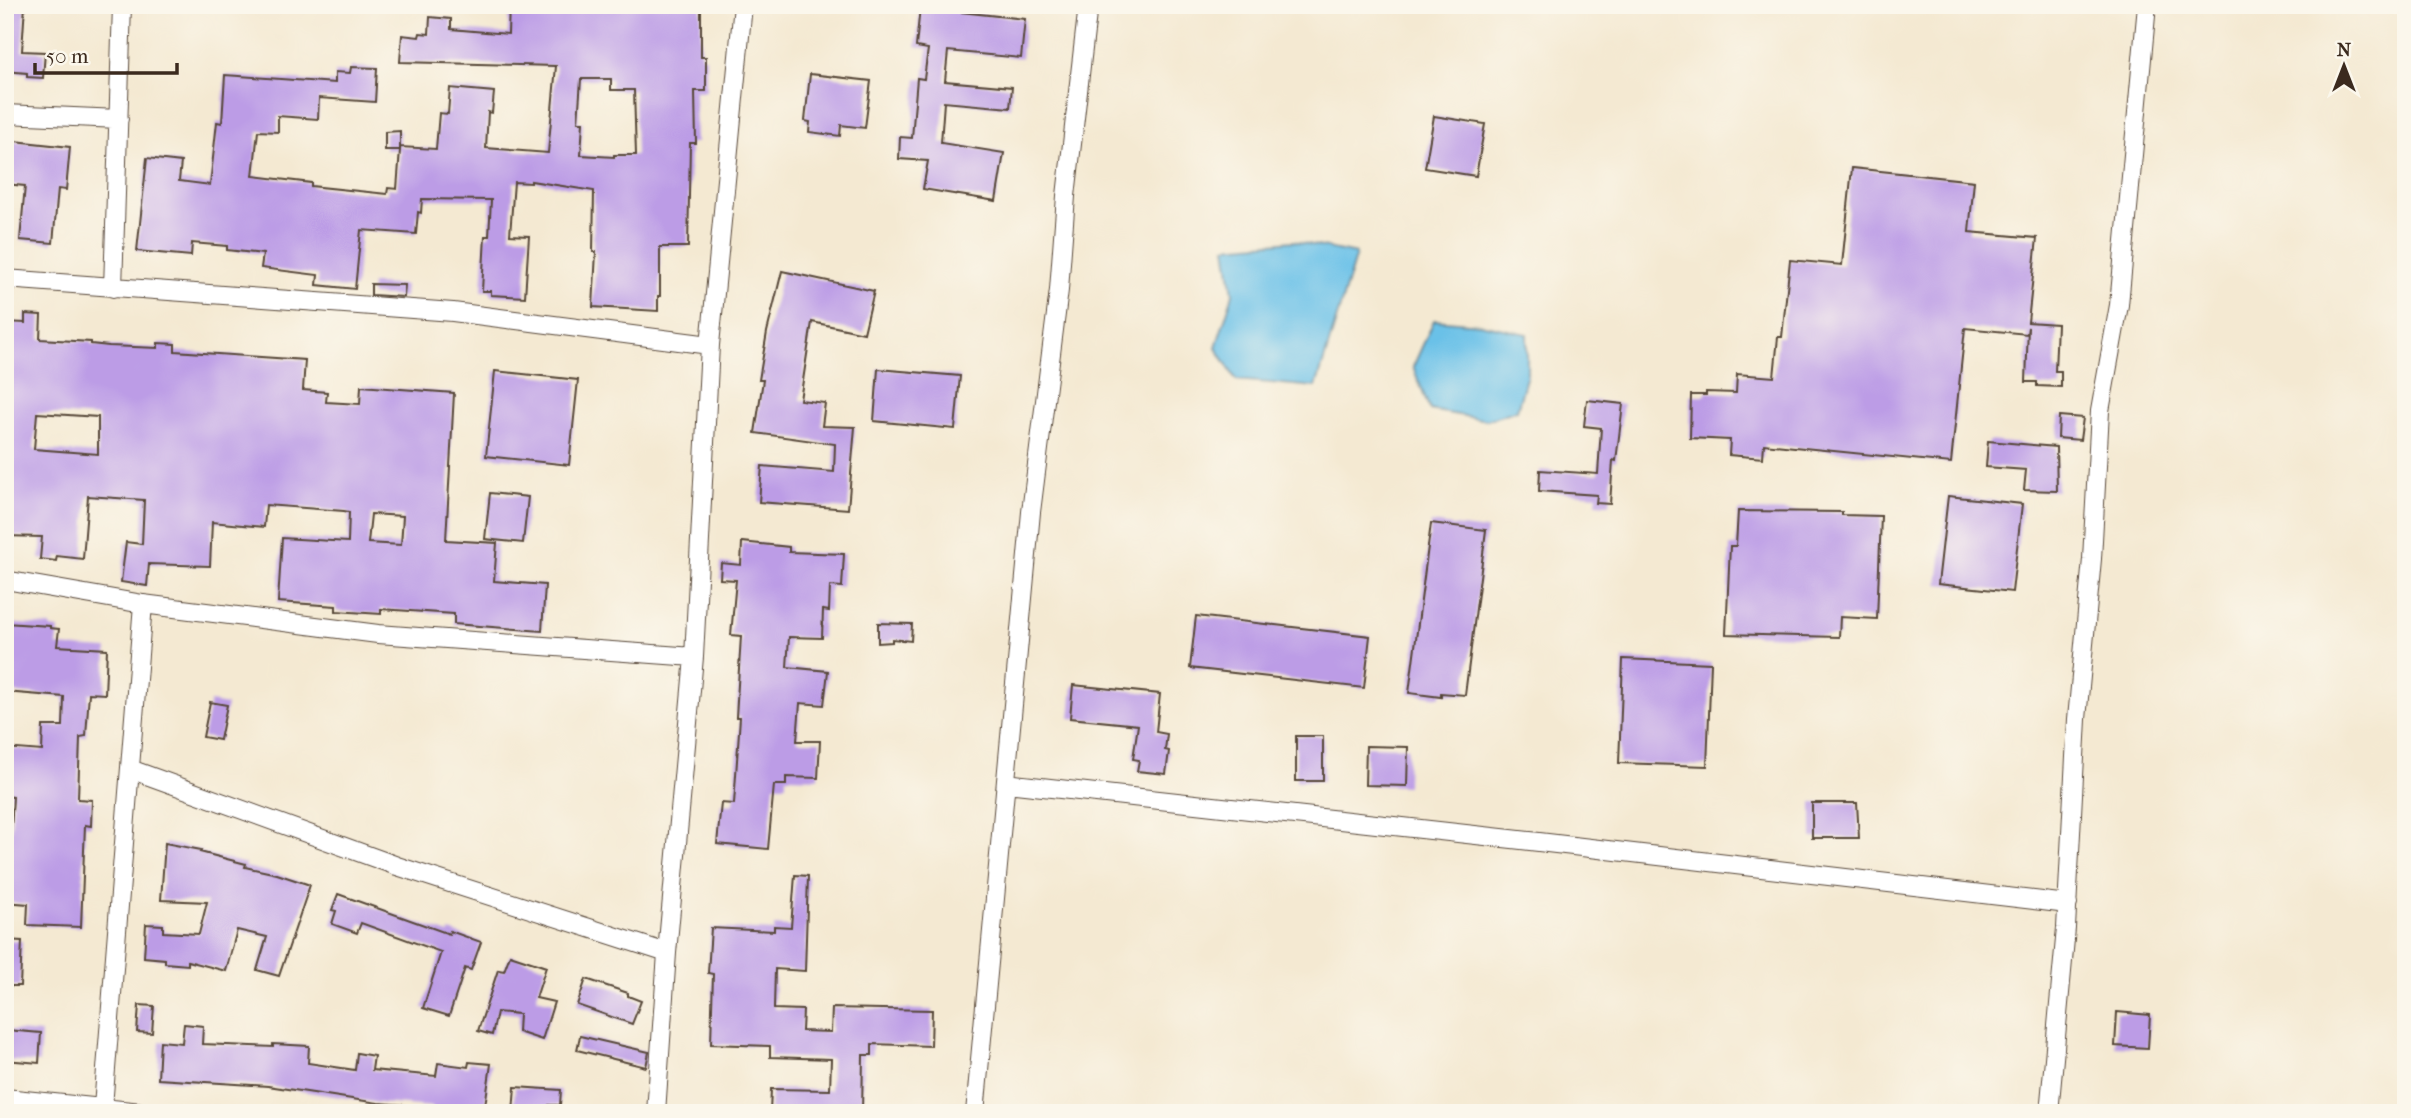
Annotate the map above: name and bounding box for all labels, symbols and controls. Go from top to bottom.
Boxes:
scale bar [35,32,177,76]
north arrow [2310,32,2380,102]
text: N [2337,39,2352,61]
text: 50 m [46,44,89,68]

